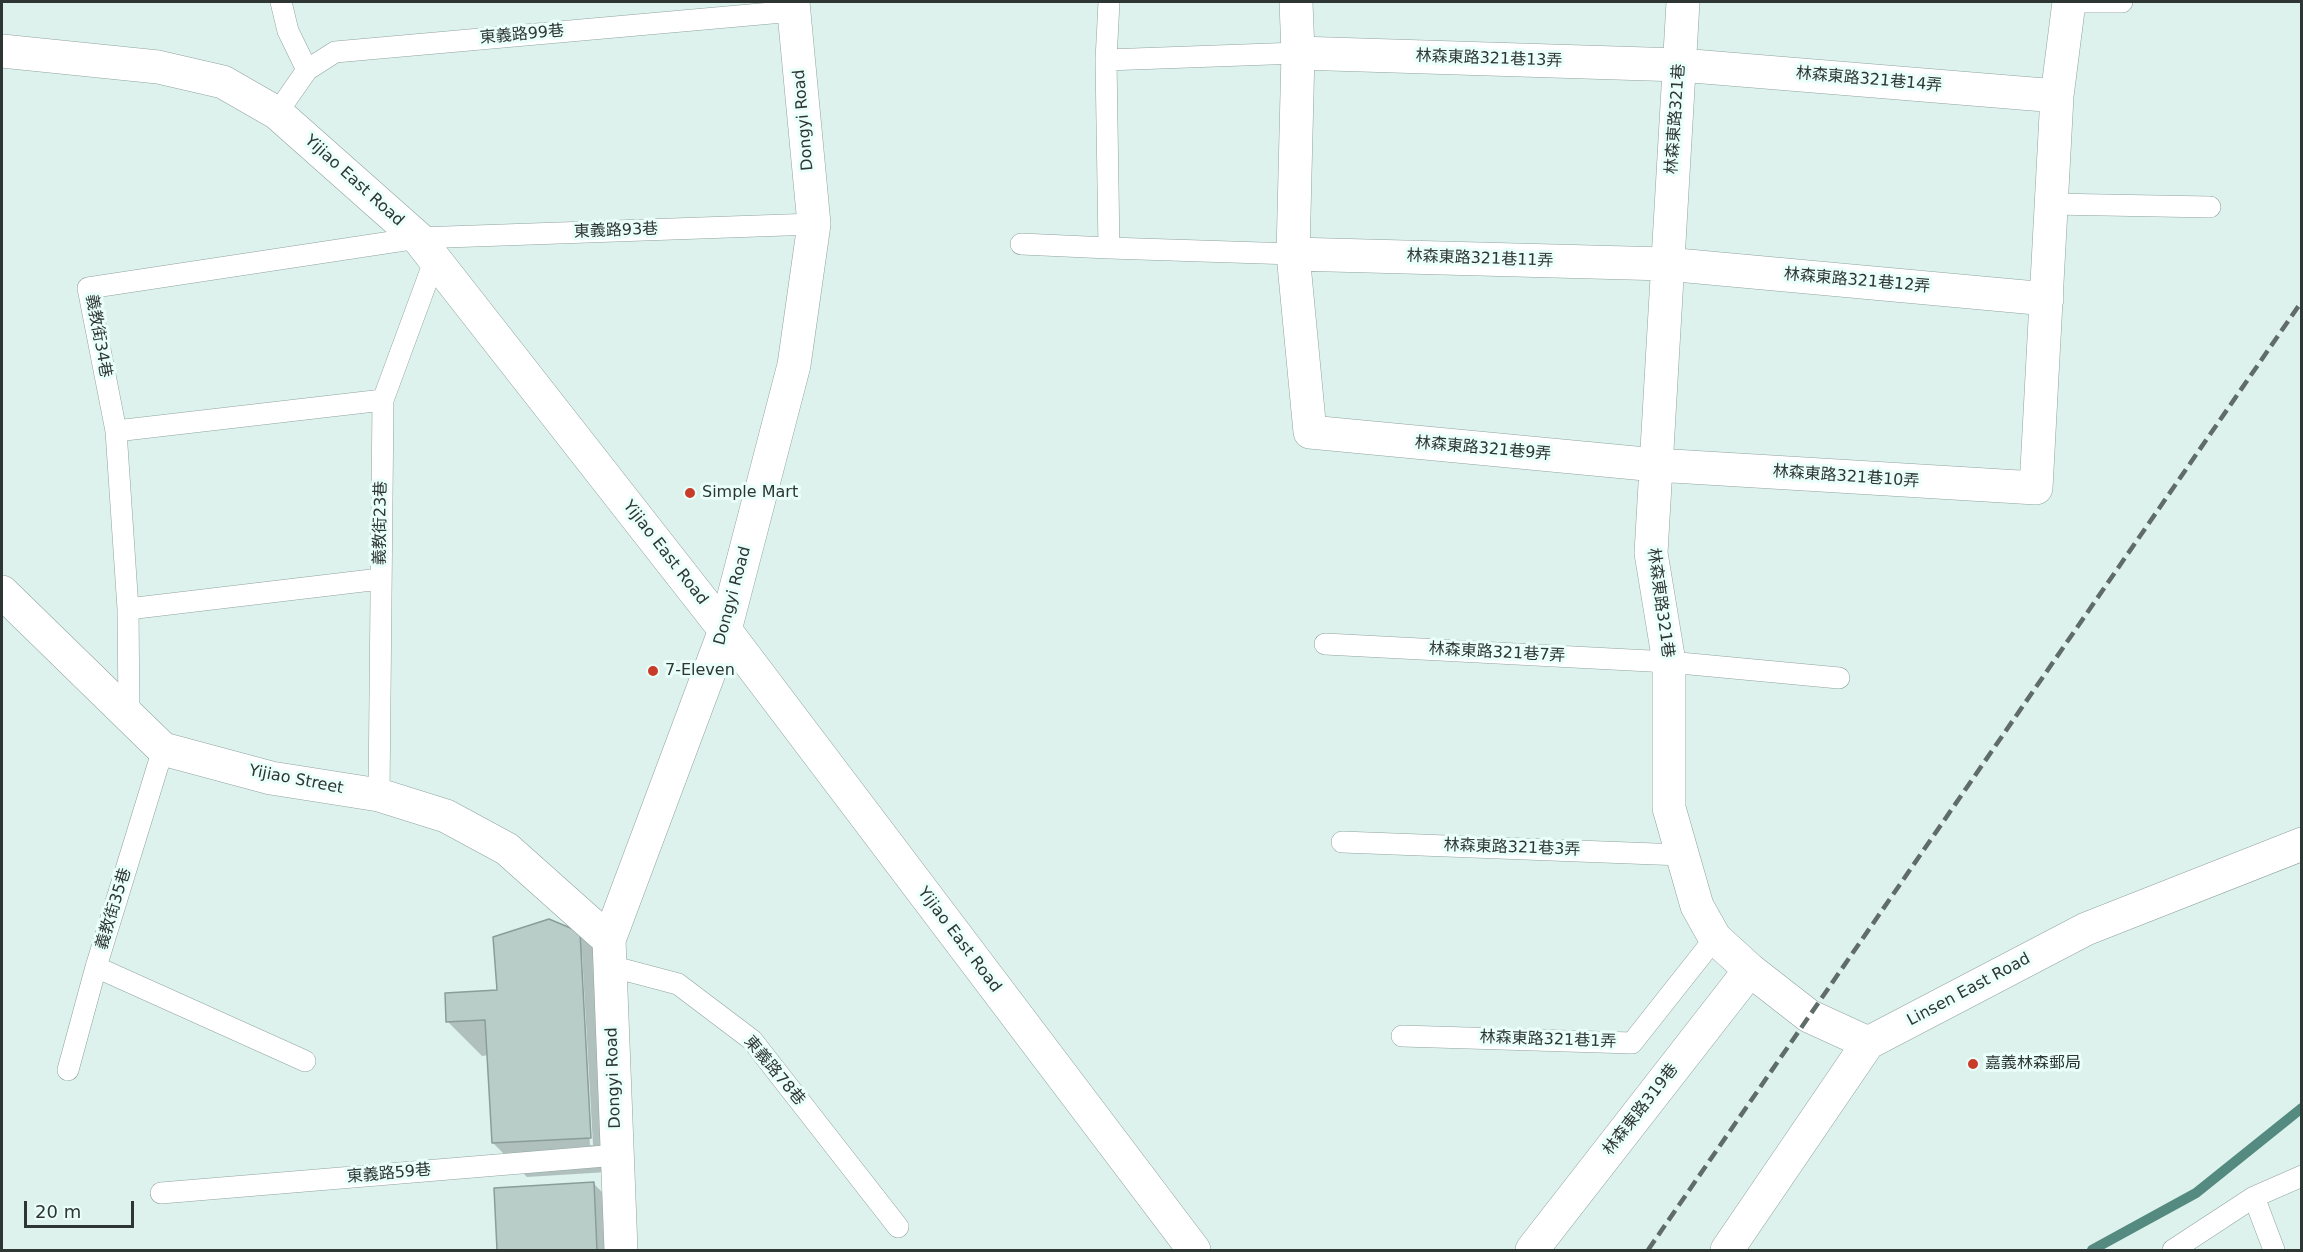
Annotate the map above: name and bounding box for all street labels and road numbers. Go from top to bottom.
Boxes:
street label: 東義路99巷 [479,22,565,48]
street label: 林森東路321巷13弄 [1415,47,1563,71]
street label: 林森東路321巷 [1663,63,1689,175]
street label: 林森東路321巷14弄 [1795,64,1943,96]
street label: Dongyi Road [790,69,818,171]
street label: Yijiao East Road [300,131,408,231]
street label: 東義路93巷 [574,220,658,242]
street label: 林森東路321巷11弄 [1406,247,1554,271]
street label: 林森東路321巷12弄 [1783,265,1931,297]
street label: 義教街34巷 [81,293,115,379]
street label: 林森東路321巷9弄 [1414,433,1552,465]
street label: 林森東路321巷10弄 [1772,462,1920,492]
street label: 義教街23巷 [371,481,391,565]
street label: Yijiao East Road [618,497,712,609]
street label: Dongyi Road [711,544,755,648]
street label: 林森東路321巷 [1643,547,1677,659]
street label: 林森東路321巷7弄 [1428,640,1566,666]
street label: Yijiao Street [247,761,345,799]
street label: 林森東路321巷3弄 [1443,836,1581,860]
street label: 義教街35巷 [92,866,136,952]
street label: Yijiao East Road [913,884,1005,996]
street label: Linsen East Road [1904,949,2034,1031]
street label: Dongyi Road [603,1027,625,1129]
street label: 林森東路321巷1弄 [1479,1028,1617,1052]
street label: 東義路78巷 [740,1033,808,1109]
street label: 林森東路319巷 [1599,1061,1683,1159]
street label: 東義路59巷 [346,1161,432,1187]

